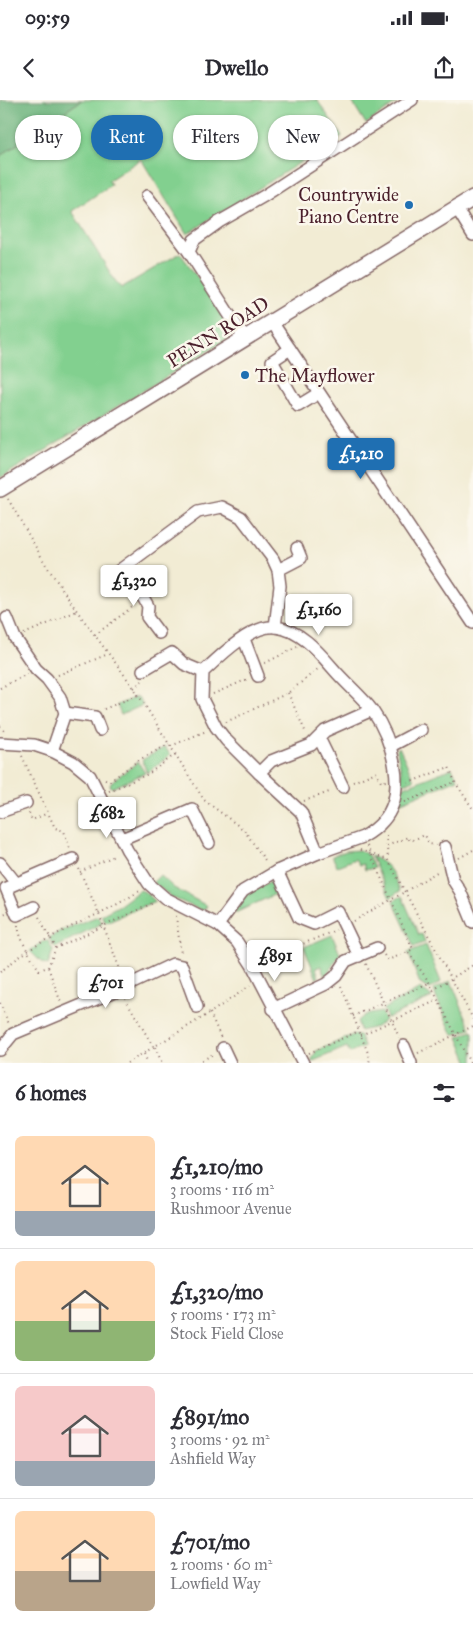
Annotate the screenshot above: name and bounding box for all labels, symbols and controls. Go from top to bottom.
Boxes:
text: 09:59 [25,6,70,29]
icon: back [15,54,43,82]
text: Dwello [205,54,268,81]
icon: share [430,54,458,82]
chip: Buy [15,115,81,160]
chip: Rent [91,115,163,160]
chip: Filters [173,115,258,160]
chip: New [268,115,338,160]
place label: Countrywide Piano Centre [298,183,399,228]
marker: Countrywide Piano Centre [403,199,415,211]
street label: PENN ROAD [163,292,273,372]
place label: The Mayflower [255,364,375,387]
marker: The Mayflower [239,369,251,381]
pin: £1,210 [320,438,402,480]
text: £1,210 [338,444,384,463]
pin: £1,320 [93,564,175,607]
text: £1,320 [111,571,157,590]
pin: £1,160 [278,594,360,636]
text: £1,160 [296,600,342,619]
pin: £682 [77,796,137,839]
text: £682 [89,803,125,822]
pin: £891 [245,940,305,982]
text: £891 [258,946,292,965]
pin: £701 [76,966,136,1009]
text: £701 [88,973,124,992]
icon: filters [430,1079,458,1107]
text: 6 homes [15,1080,87,1106]
text: £1,210/mo [170,1154,263,1180]
icon: home [55,1156,115,1216]
text: 3 rooms · 116 m² [170,1180,274,1199]
text: Rushmoor Avenue [170,1199,292,1218]
text: £1,320/mo [170,1279,263,1305]
icon: home [55,1281,115,1341]
text: 5 rooms · 173 m² [170,1305,276,1324]
text: Stock Field Close [170,1324,284,1343]
text: £891/mo [170,1404,249,1430]
icon: home [55,1406,115,1466]
text: 3 rooms · 92 m² [170,1430,270,1449]
text: Ashfield Way [170,1449,256,1468]
text: £701/mo [170,1529,250,1555]
icon: home [55,1531,115,1591]
text: 2 rooms · 60 m² [170,1555,272,1574]
text: Lowfield Way [170,1574,261,1593]

